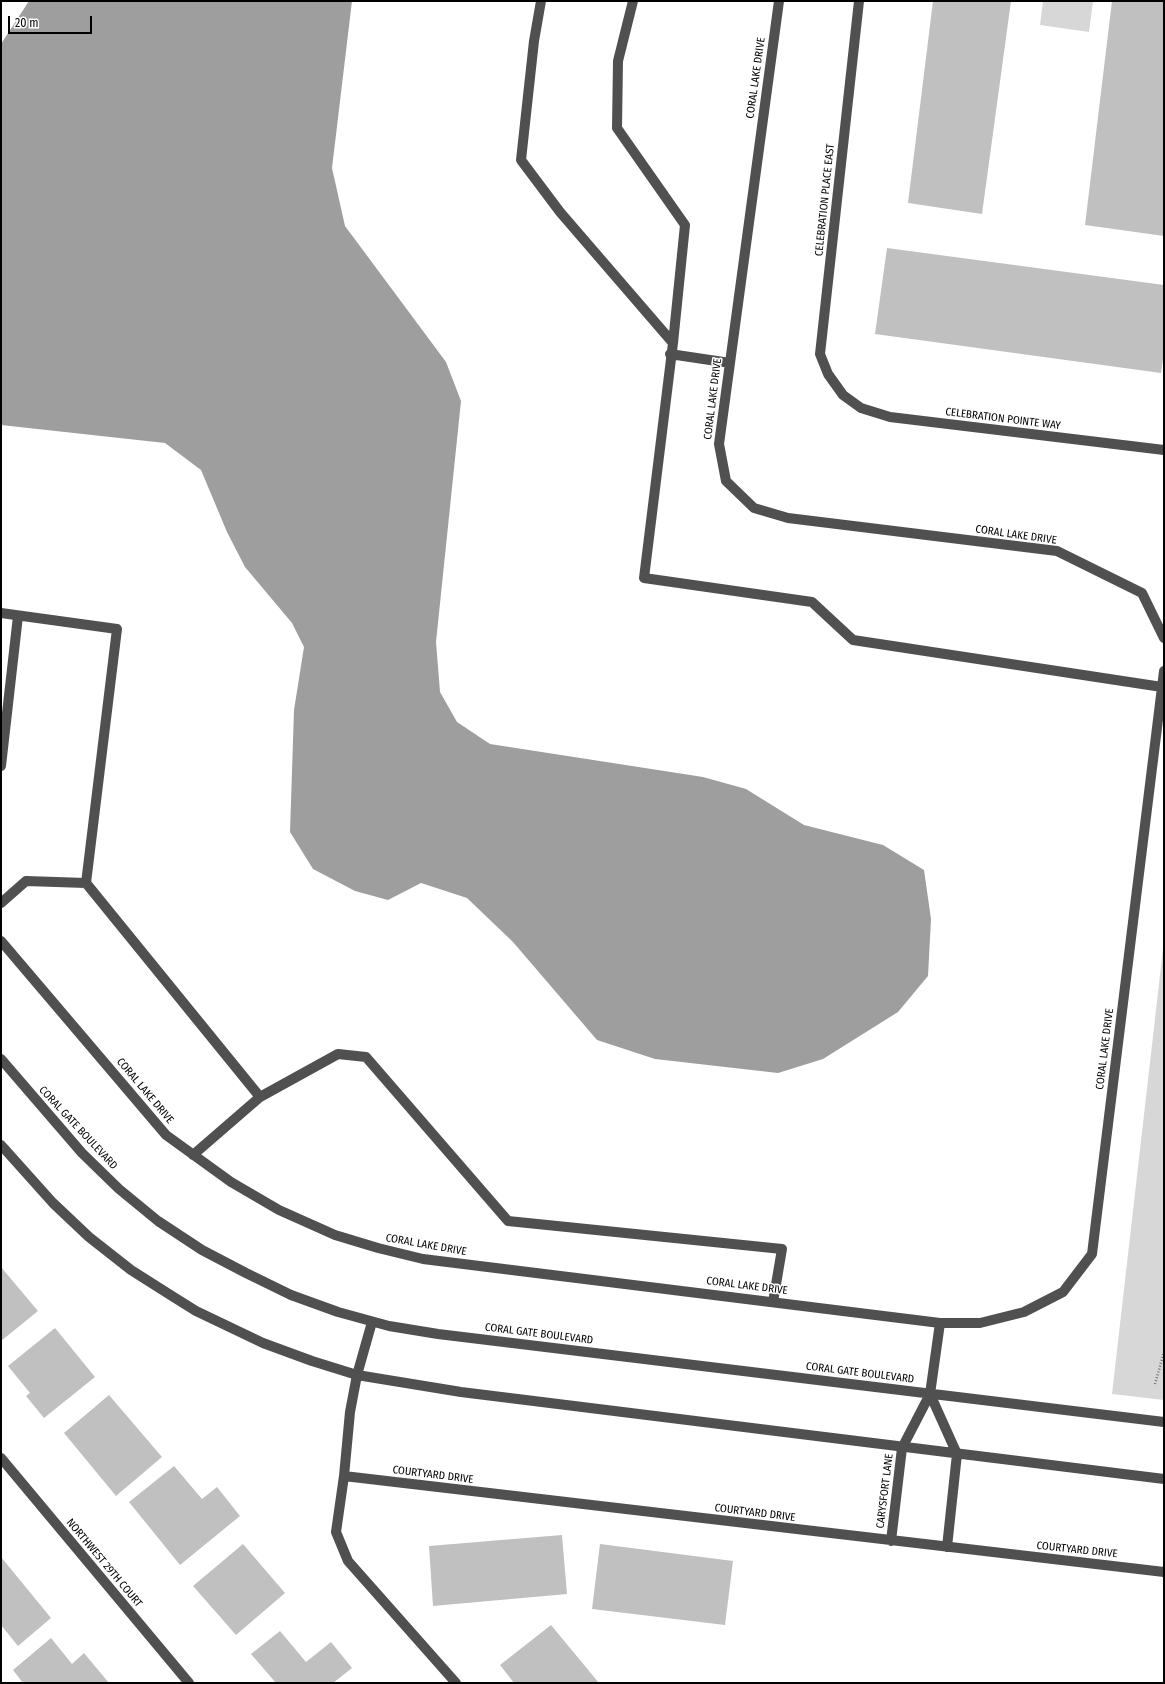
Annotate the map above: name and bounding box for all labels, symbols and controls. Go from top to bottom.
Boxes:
scale bar [10,8,94,34]
text: 20 m [15,16,39,30]
street label: CORAL LAKE DRIVE [744,37,768,119]
street label: CELEBRATION PLACE EAST [813,143,837,257]
street label: CORAL LAKE DRIVE [701,358,725,440]
street label: CELEBRATION POINTE WAY [945,405,1061,433]
street label: CORAL LAKE DRIVE [975,523,1057,547]
street label: CORAL LAKE DRIVE [1093,1008,1117,1090]
street label: CORAL LAKE DRIVE [114,1055,176,1127]
street label: CORAL GATE BOULEVARD [36,1084,120,1172]
street label: CORAL LAKE DRIVE [385,1231,467,1259]
street label: CORAL LAKE DRIVE [706,1274,788,1298]
street label: CORAL GATE BOULEVARD [484,1321,594,1347]
street label: CORAL GATE BOULEVARD [805,1360,915,1386]
street label: CARYSFORT LANE [874,1453,896,1529]
street label: COURTYARD DRIVE [392,1463,474,1487]
street label: COURTYARD DRIVE [714,1501,796,1525]
street label: NORTHWEST 29TH COURT [63,1516,145,1610]
street label: COURTYARD DRIVE [1036,1539,1118,1561]

